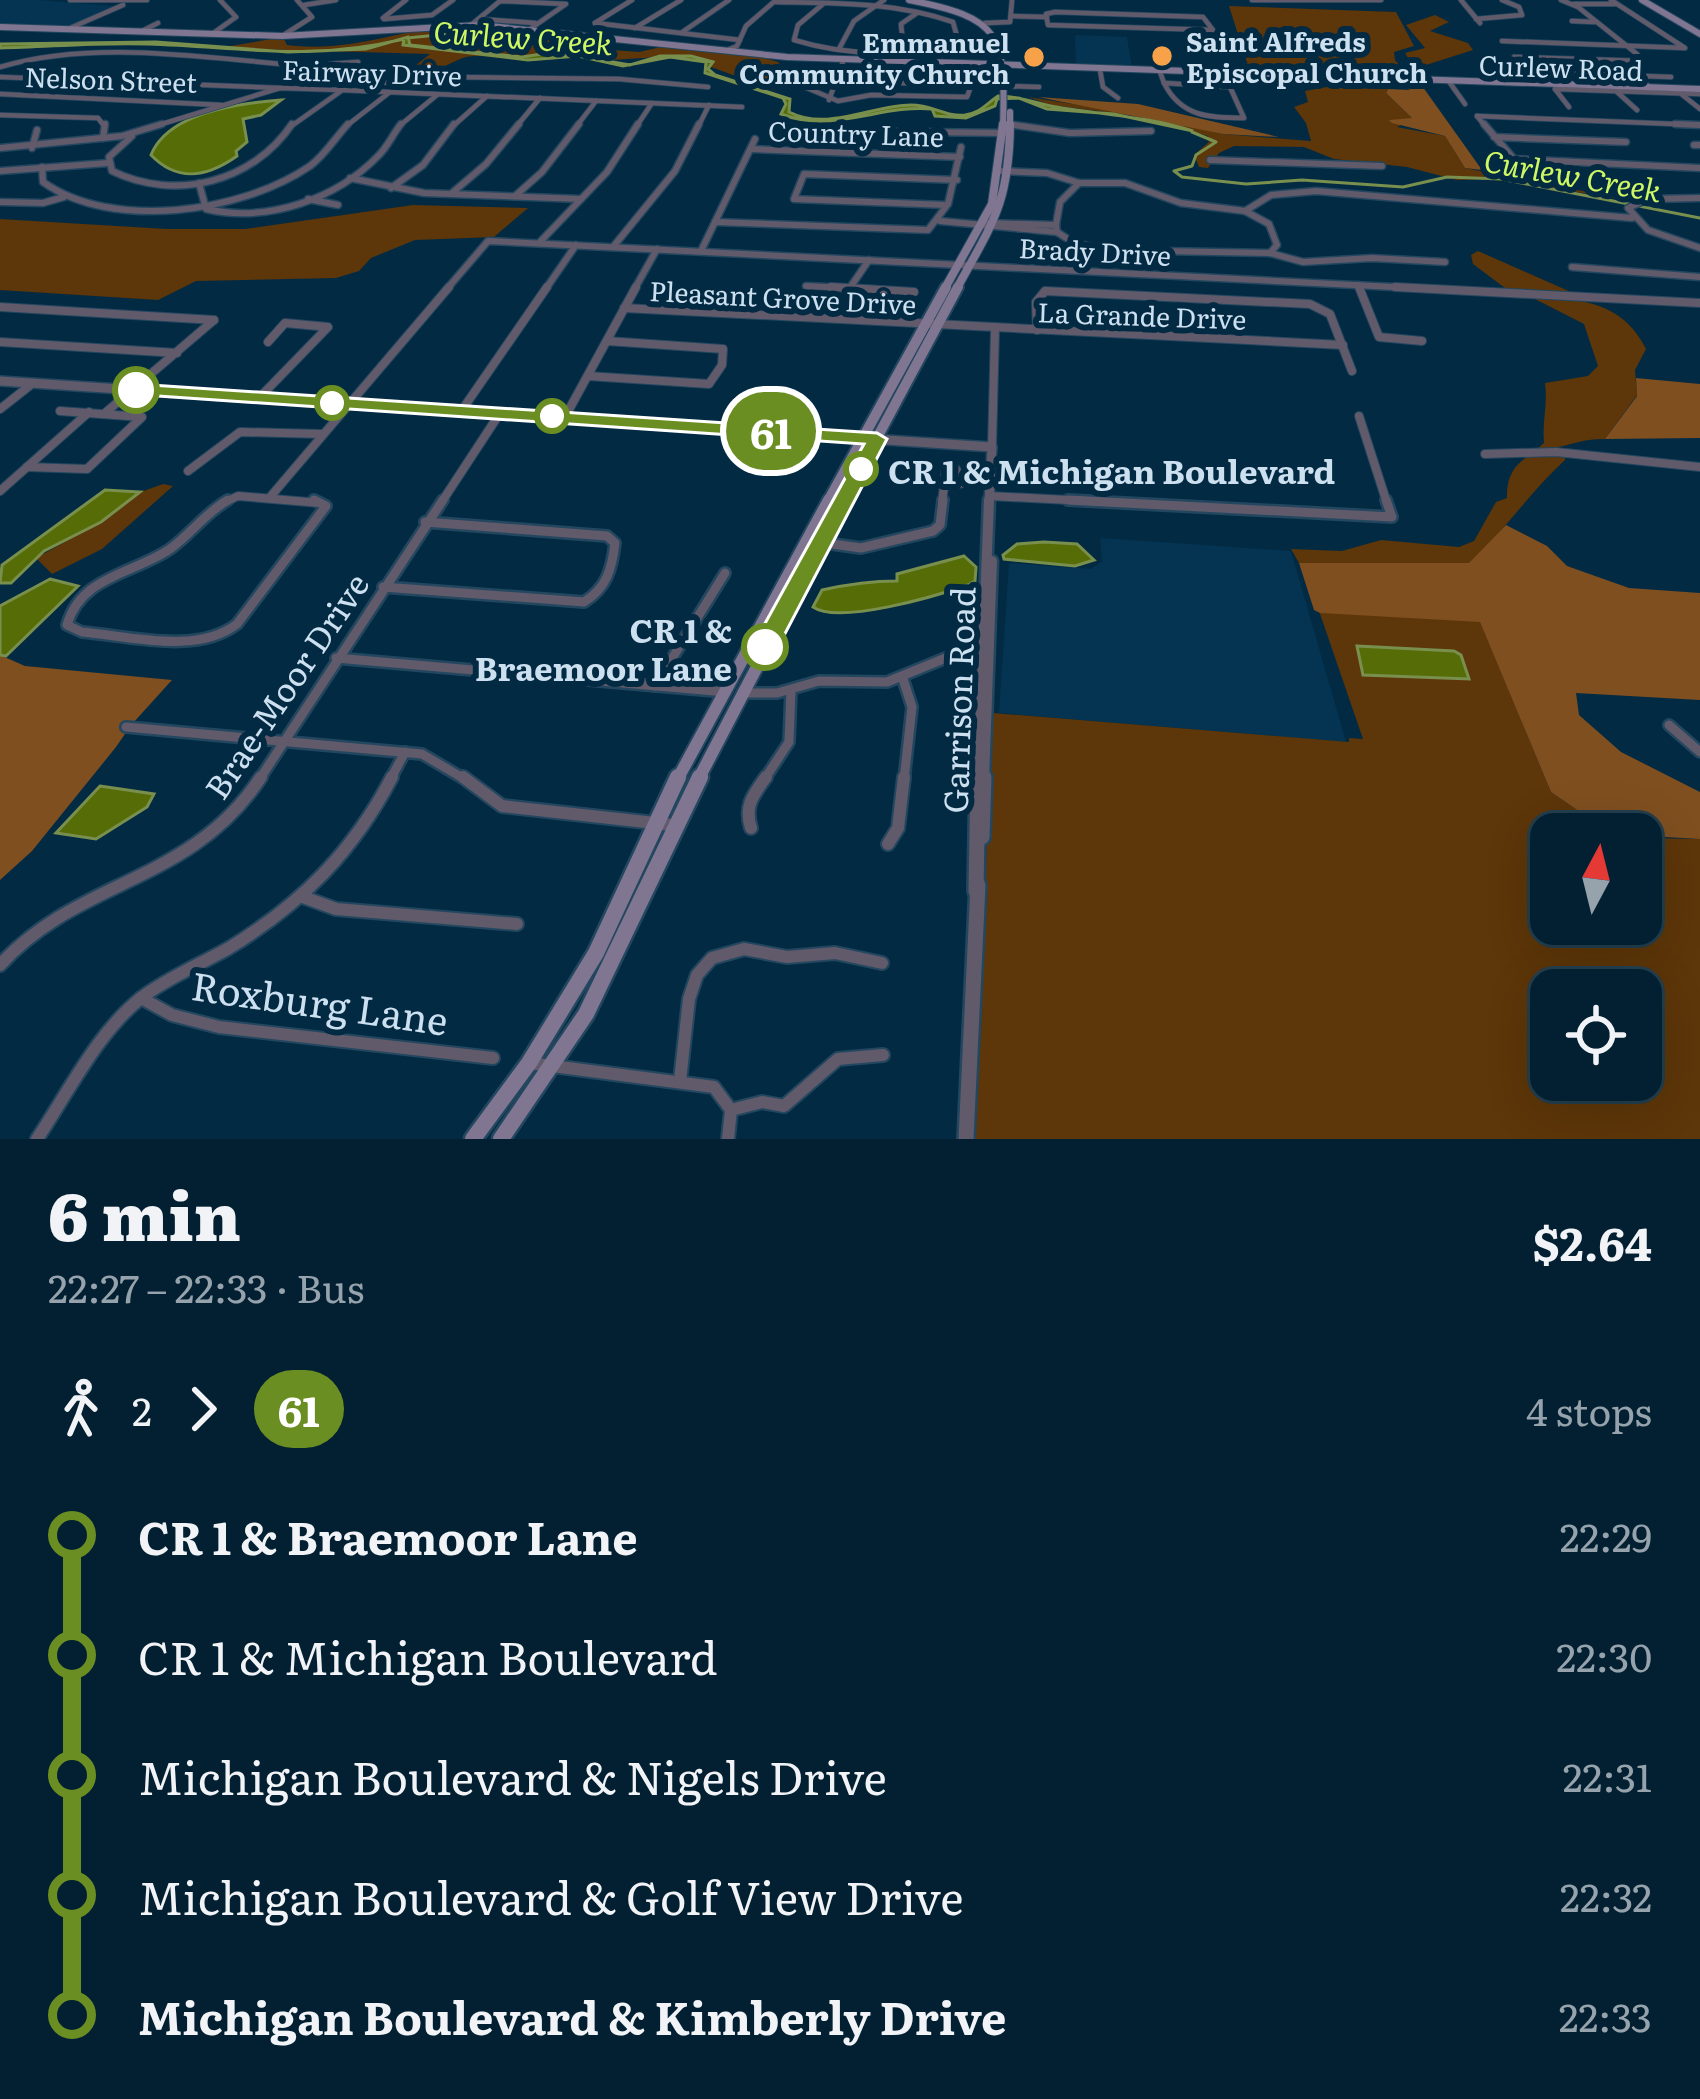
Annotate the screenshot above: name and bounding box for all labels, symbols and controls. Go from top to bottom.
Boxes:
water label: Curlew Creek [432,8,614,64]
place label: Saint Alfreds Episcopal Church [1186,20,1428,91]
place label: Emmanuel Community Church [739,21,1010,92]
marker: Saint Alfreds Episcopal Church [1149,43,1175,69]
street label: Curlew Road [1478,43,1644,89]
marker: Emmanuel Community Church [1021,44,1047,70]
street label: Fairway Drive [281,48,463,94]
street label: Nelson Street [24,55,198,101]
street label: Country Lane [767,109,945,155]
water label: Curlew Creek [1481,137,1665,211]
street label: Brady Drive [1018,226,1172,274]
street label: Pleasant Grove Drive [649,269,917,323]
street label: La Grande Drive [1037,290,1247,338]
unlabelled marker [114,368,158,412]
unlabelled marker [316,387,348,419]
line badge: 61 [717,392,825,470]
unlabelled marker [536,400,568,432]
text: 61 [750,400,792,462]
place label: CR 1 & Michigan Boulevard [888,445,1335,494]
marker: CR 1 & Michigan Boulevard [845,453,877,485]
street label: Brae-Moor Drive [191,562,379,808]
street label: Garrison Road [929,586,985,814]
place label: CR 1 & Braemoor Lane [475,604,732,691]
marker: CR 1 & Braemoor Lane [743,625,787,669]
north arrow [1530,813,1662,945]
map controls [1530,813,1662,1101]
street label: Roxburg Lane [188,954,452,1048]
button: locate [1530,969,1662,1101]
text: 6 min [48,1163,241,1261]
text: $2.64 [1533,1208,1652,1275]
text: 22:27 – 22:33 · Bus [48,1257,364,1315]
icon: walk [48,1376,114,1442]
icon: forward [170,1376,236,1442]
text: 61 [278,1378,320,1440]
text: 2 [132,1380,152,1438]
text: 4 stops [1526,1380,1652,1438]
text: CR 1 & Braemoor Lane [138,1502,638,1569]
text: 22:29 [1560,1506,1652,1564]
text: CR 1 & Michigan Boulevard [138,1622,718,1689]
text: 22:30 [1556,1626,1652,1684]
text: Michigan Boulevard & Nigels Drive [138,1742,887,1809]
text: 22:31 [1563,1746,1652,1804]
text: Michigan Boulevard & Golf View Drive [138,1862,963,1929]
text: 22:32 [1560,1866,1652,1924]
text: Michigan Boulevard & Kimberly Drive [138,1982,1006,2049]
text: 22:33 [1559,1986,1652,2044]

